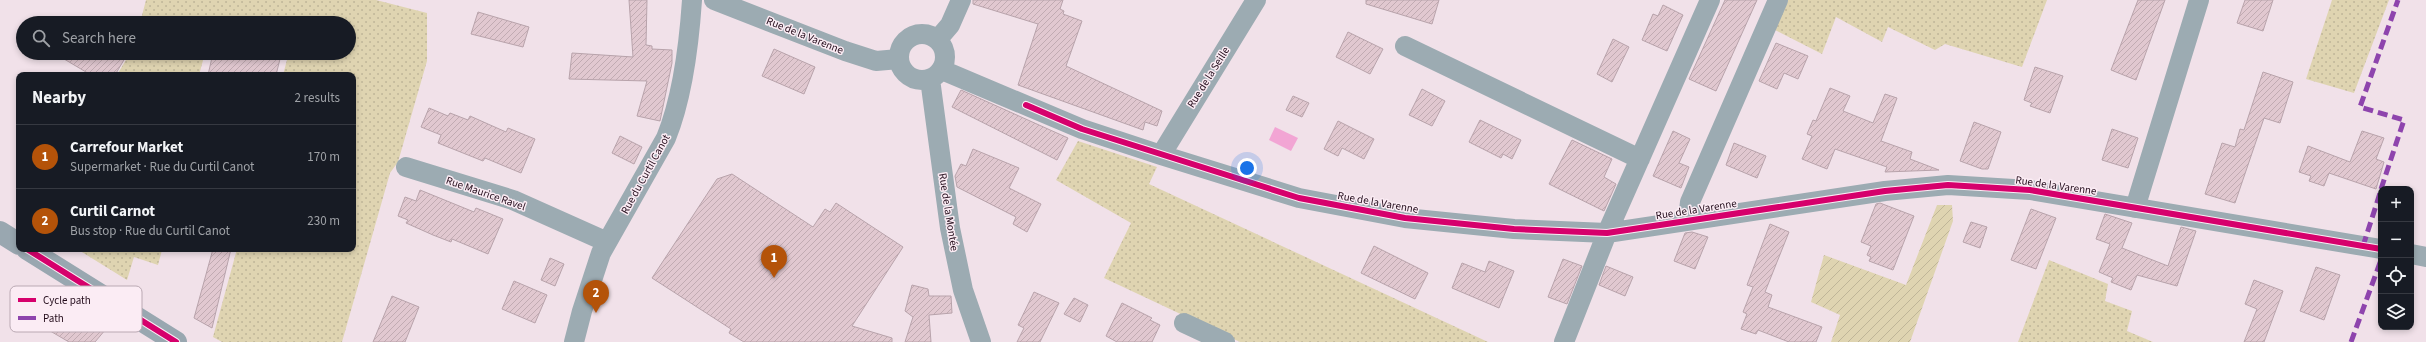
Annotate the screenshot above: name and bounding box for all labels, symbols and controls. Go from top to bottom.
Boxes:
street label: Rue de la Varenne [764,13,846,58]
search box [16,16,356,60]
icon: search [30,27,52,49]
text: Search here [62,28,136,49]
street label: Rue de la Seille [1184,43,1233,111]
text: Nearby [32,86,86,110]
text: 2 results [295,89,340,107]
street label: Rue du Curtil Canot [617,131,674,217]
text: Carrefour Market [70,137,183,158]
text: 1 [42,148,48,166]
text: 170 m [307,148,340,166]
text: Supermarket · Rue du Curtil Canot [70,158,254,176]
your location [1237,158,1257,178]
street label: Rue de la Montée [935,172,962,253]
street label: Rue de la Varenne [2014,172,2098,199]
street label: Rue Maurice Ravel [444,173,528,214]
map controls [2378,186,2414,330]
button: + [2378,186,2414,222]
street label: Rue de la Varenne [1336,188,1420,217]
street label: Rue de la Varenne [1654,196,1738,223]
text: Curtil Carnot [70,201,155,222]
text: 2 [42,212,48,230]
text: 230 m [307,212,340,230]
text: Bus stop · Rue du Curtil Canot [70,222,230,240]
button: − [2378,222,2414,258]
pin: 1 [761,245,787,278]
button: locate [2378,258,2414,294]
pin: 2 [583,280,609,313]
legend [10,286,142,332]
text: Cycle path [43,293,91,308]
button: layers [2378,294,2414,330]
text: Path [43,311,64,326]

